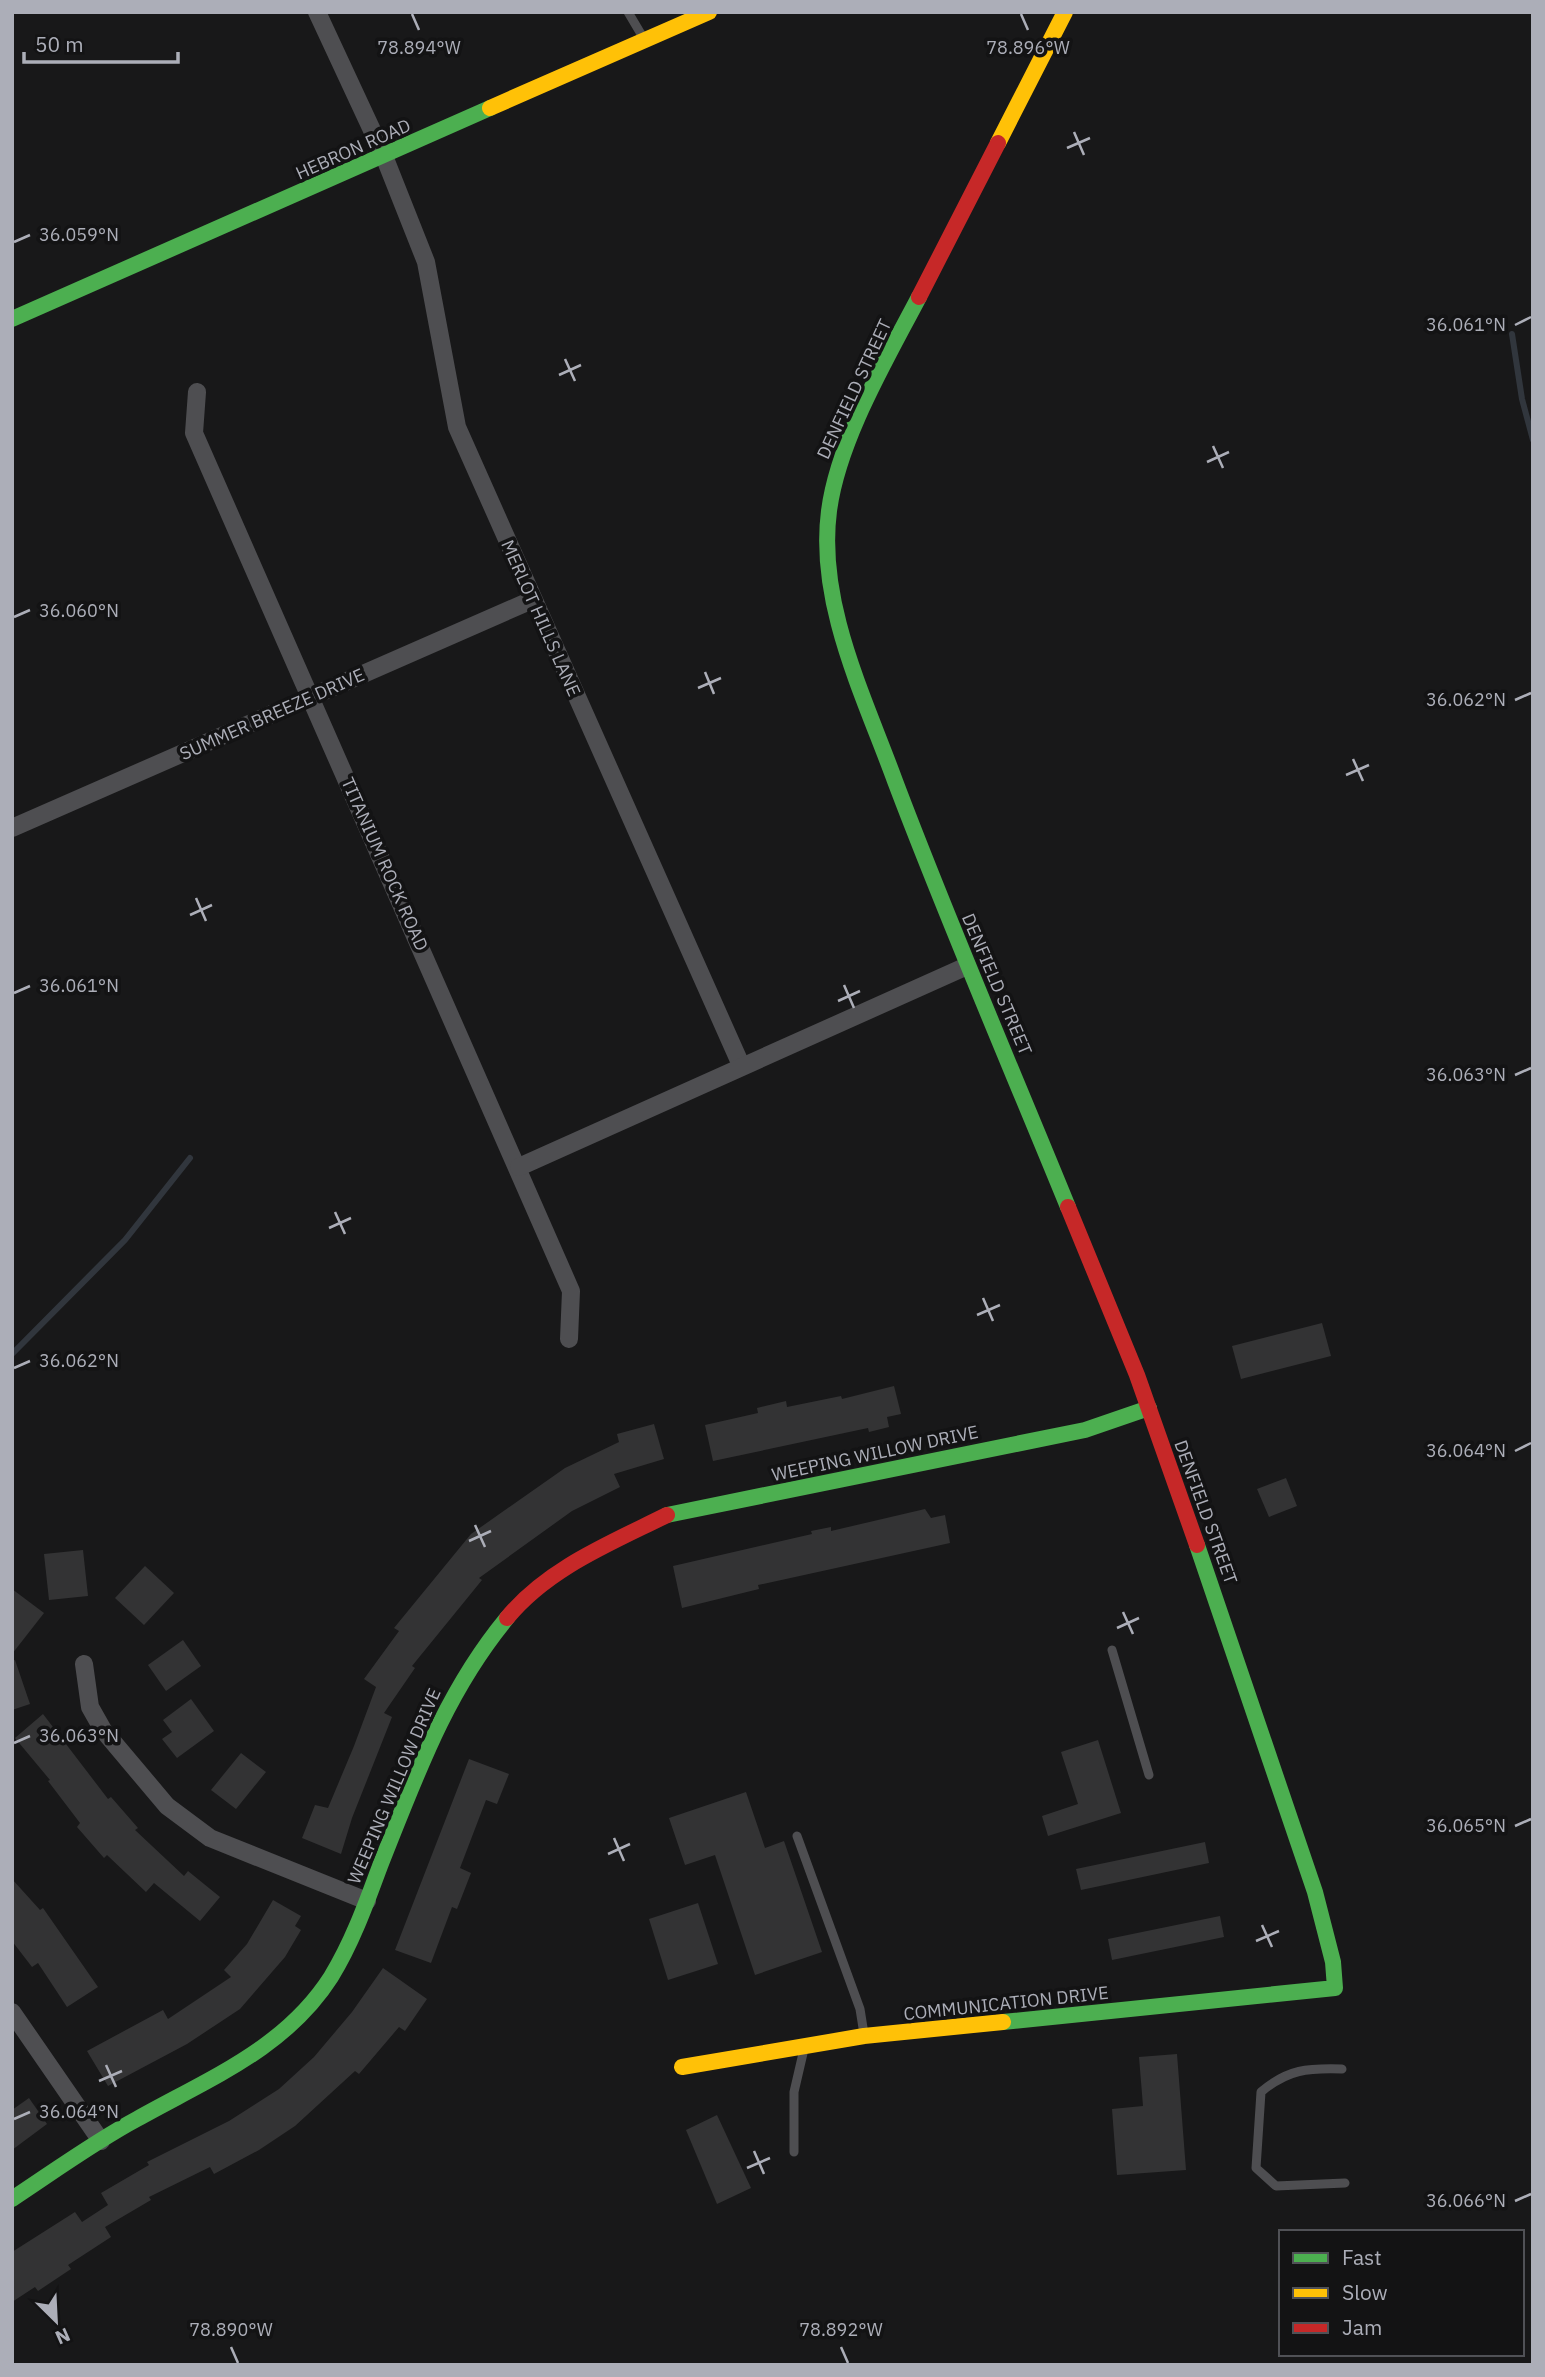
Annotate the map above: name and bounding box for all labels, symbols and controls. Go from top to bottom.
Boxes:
scale bar [24,21,178,65]
text: 50 m [35,30,84,58]
text: 78.894°W [377,36,461,59]
text: 78.896°W [986,36,1070,59]
street label: HEBRON ROAD [292,113,414,185]
text: 36.059°N [39,223,119,246]
text: 36.061°N [1426,313,1506,336]
street label: DENFIELD STREET [812,315,896,463]
street label: MERLOT HILLS LANE [496,536,586,700]
text: 36.060°N [39,599,119,622]
street label: SUMMER BREEZE DRIVE [176,663,368,765]
text: 36.062°N [1426,688,1506,711]
street label: TITANIUM ROCK ROAD [336,774,434,954]
street label: DENFIELD STREET [957,910,1037,1058]
text: 36.061°N [39,974,119,997]
text: 36.063°N [1426,1063,1506,1086]
text: 36.062°N [39,1349,119,1372]
street label: WEEPING WILLOW DRIVE [770,1420,980,1486]
street label: DENFIELD STREET [1169,1437,1243,1587]
text: 36.064°N [1426,1439,1506,1462]
street label: WEEPING WILLOW DRIVE [342,1685,446,1887]
text: 36.063°N [39,1724,119,1747]
text: 36.065°N [1426,1814,1506,1837]
street label: COMMUNICATION DRIVE [902,1981,1110,2025]
text: 36.064°N [39,2100,119,2123]
text: 36.066°N [1426,2189,1506,2212]
legend [1279,2230,1524,2356]
text: Fast [1342,2243,1382,2271]
text: Slow [1342,2278,1388,2306]
north arrow [21,2286,91,2356]
text: Jam [1342,2313,1382,2341]
text: 78.890°W [189,2318,273,2341]
text: 78.892°W [799,2318,883,2341]
text: N [52,2323,74,2350]

